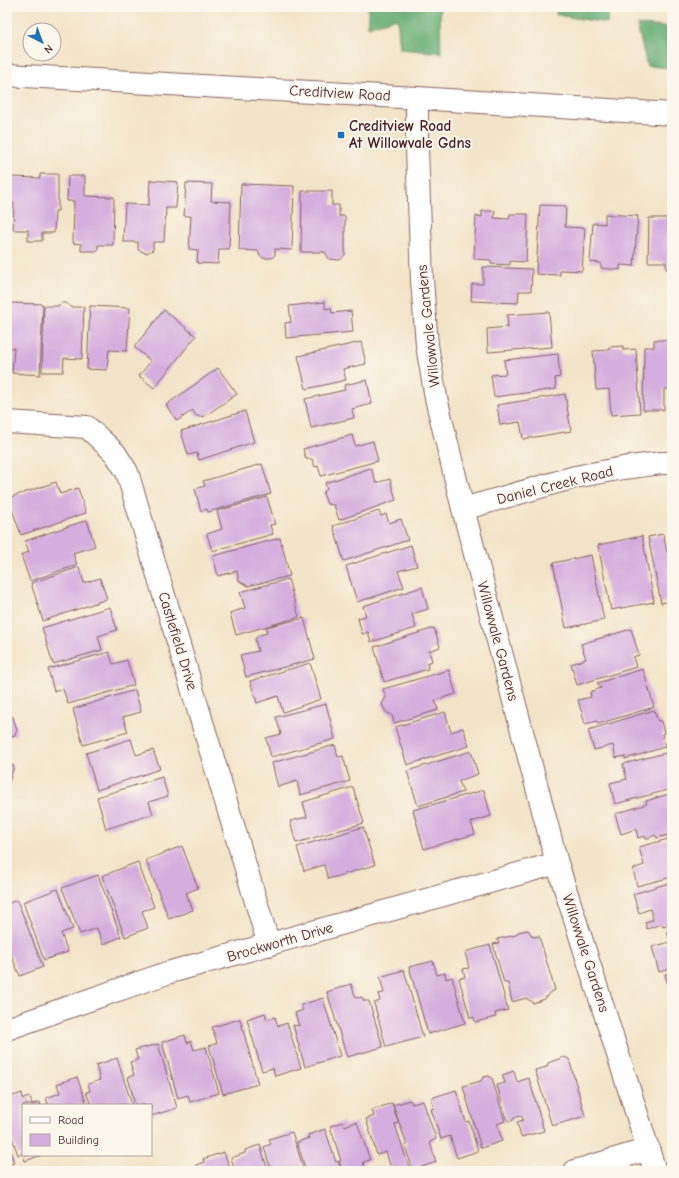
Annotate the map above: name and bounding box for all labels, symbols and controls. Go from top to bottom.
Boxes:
north arrow [22,22,62,62]
text: N [41,42,55,56]
street label: Creditview Road [289,81,391,105]
place label: Creditview Road At Willowvale Gdns [349,117,471,152]
marker: Creditview Road At Willowvale Gdns [336,130,346,140]
street label: Willowvale Gardens [413,264,443,388]
street label: Daniel Creek Road [495,462,615,508]
street label: Willowvale Gardens [473,579,523,703]
street label: Castlefield Drive [154,590,202,693]
street label: Willowvale Gardens [558,892,614,1014]
street label: Brockworth Drive [225,918,336,966]
legend [22,1104,152,1156]
text: Road [58,1113,84,1127]
text: Building [58,1133,99,1147]

